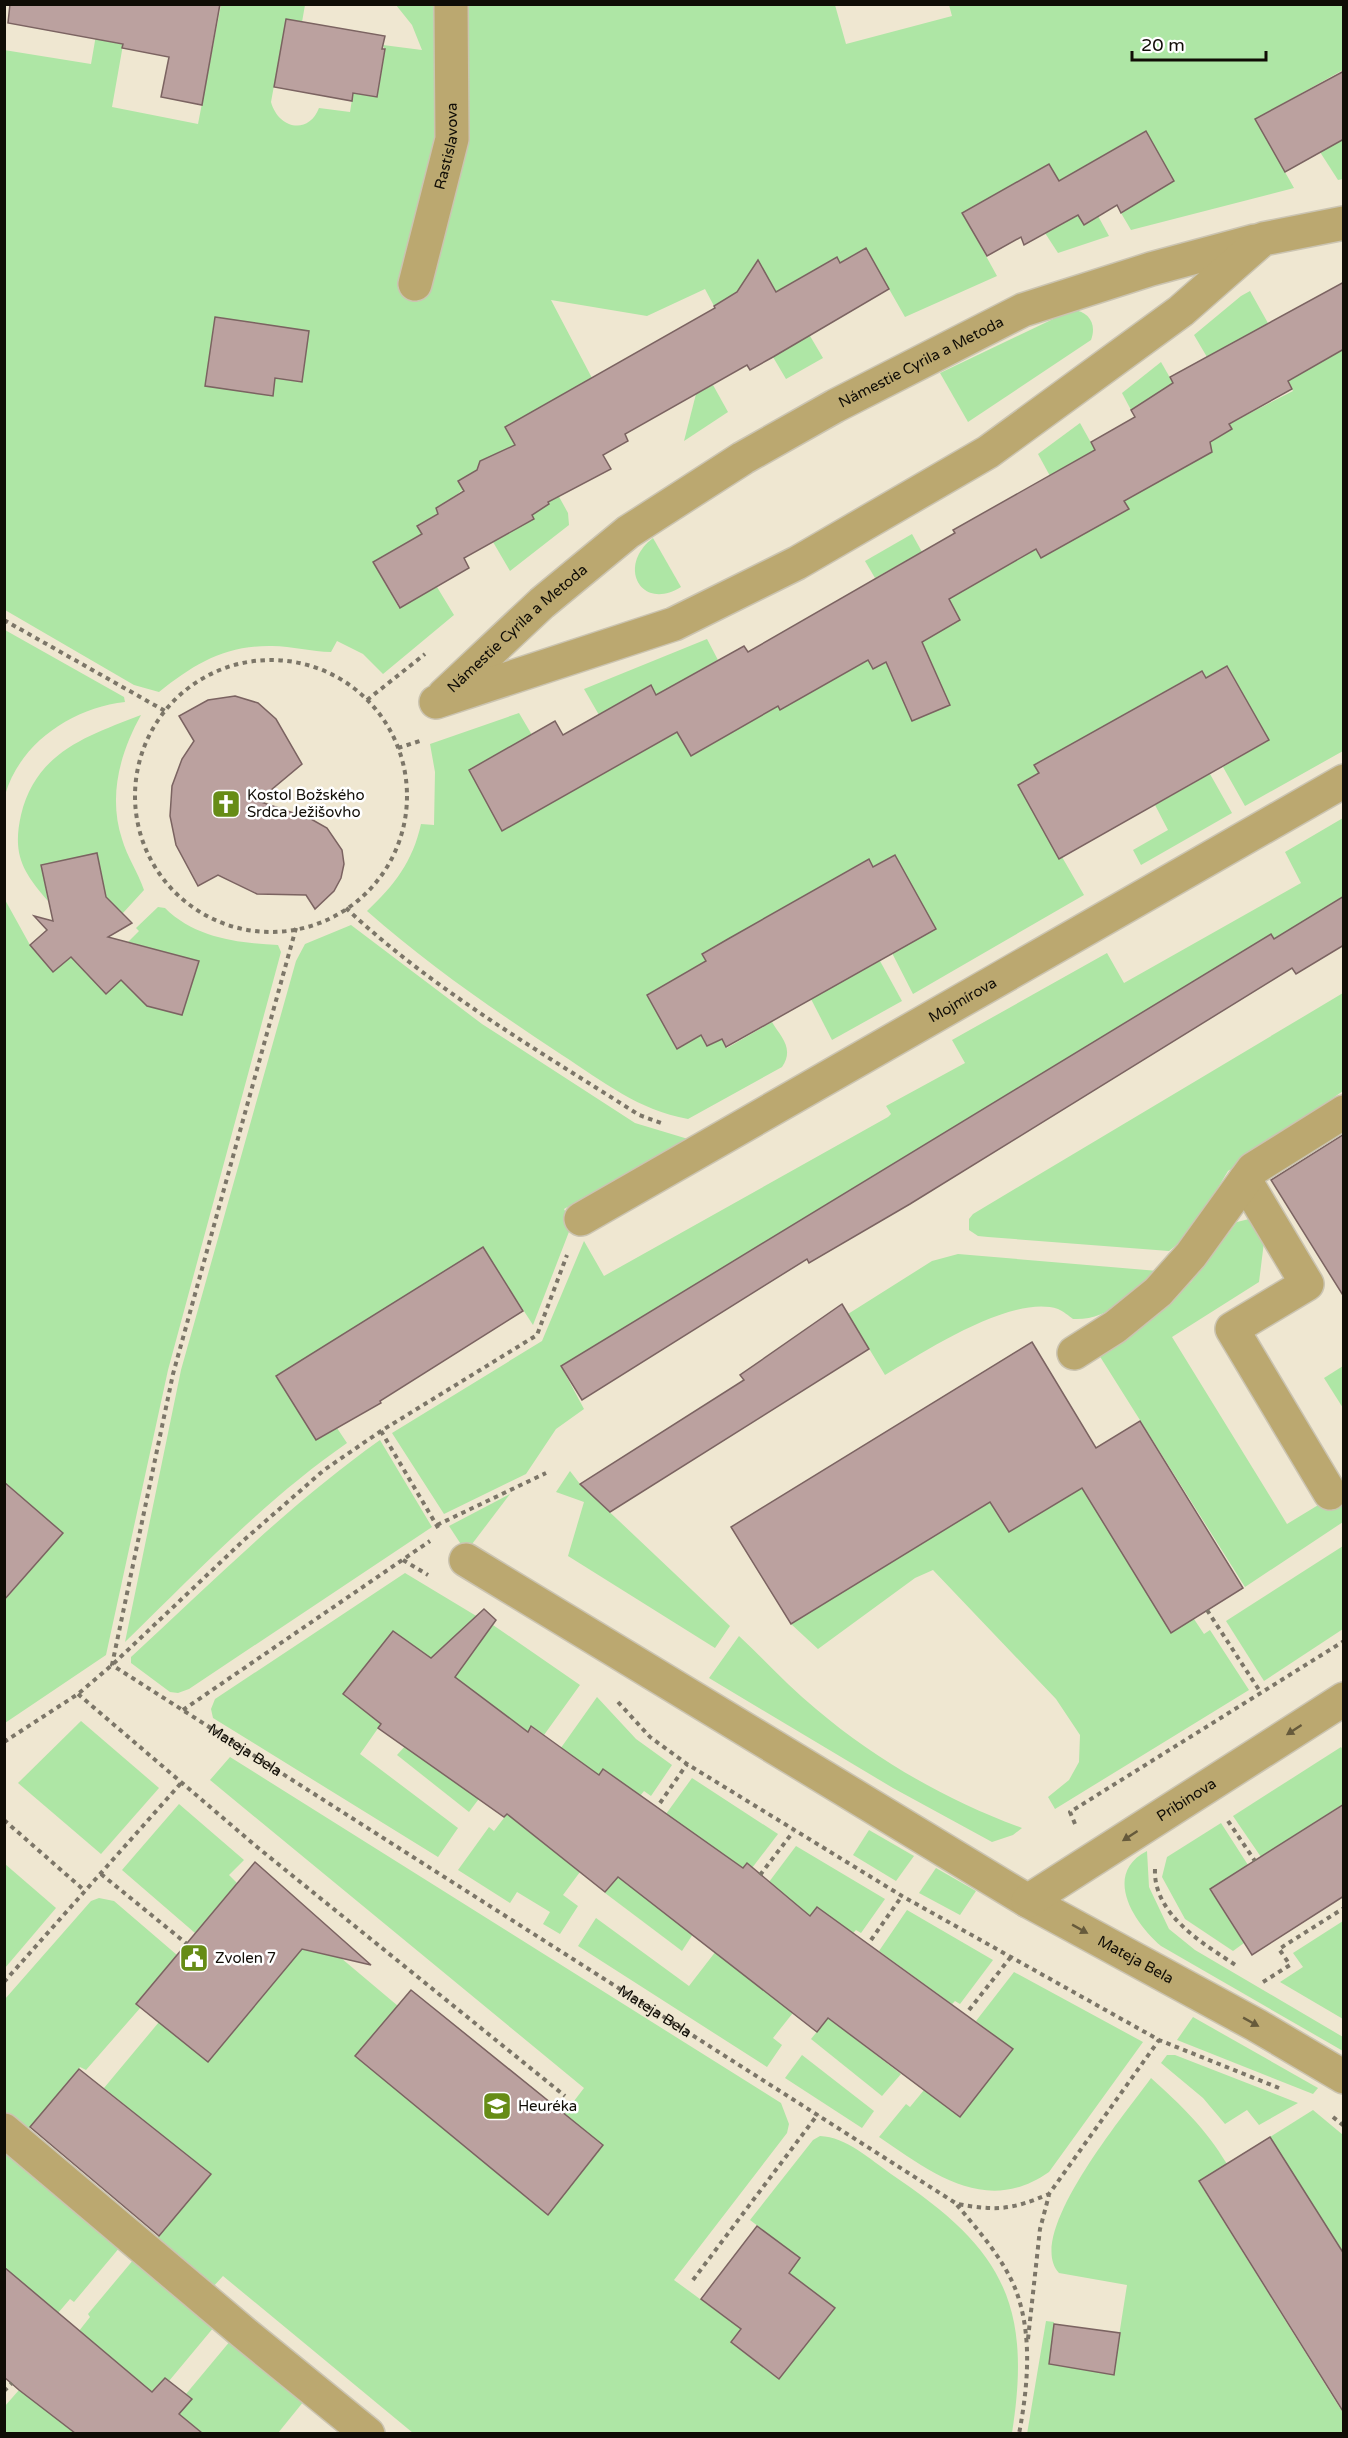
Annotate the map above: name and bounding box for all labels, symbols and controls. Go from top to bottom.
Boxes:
scale bar [1132,24,1266,62]
text: 20 m [1141,34,1185,56]
street label: Rastislavova [430,102,462,191]
street label: Námestie Cyrila a Metoda [836,312,1007,412]
street label: Námestie Cyrila a Metoda [443,560,591,696]
place label: Kostol Božského Srdca Ježišovho [247,786,365,821]
church icon: Kostol Božského Srdca Ježišovho [210,788,242,820]
street label: Mojmírova [925,973,1000,1027]
street label: Mateja Bela [205,1720,286,1780]
one-way arrow [1286,1725,1302,1736]
street label: Pribinova [1153,1774,1220,1825]
one-way arrow [1122,1830,1138,1841]
one-way arrow [1071,1924,1088,1934]
street label: Mateja Bela [1095,1932,1177,1988]
public building icon: Zvolen 7 [178,1942,210,1974]
place label: Zvolen 7 [215,1949,276,1967]
street label: Mateja Bela [615,1981,695,2042]
one-way arrow [1243,2017,1260,2027]
school or university icon: Heuréka [481,2090,513,2122]
place label: Heuréka [518,2097,577,2115]

